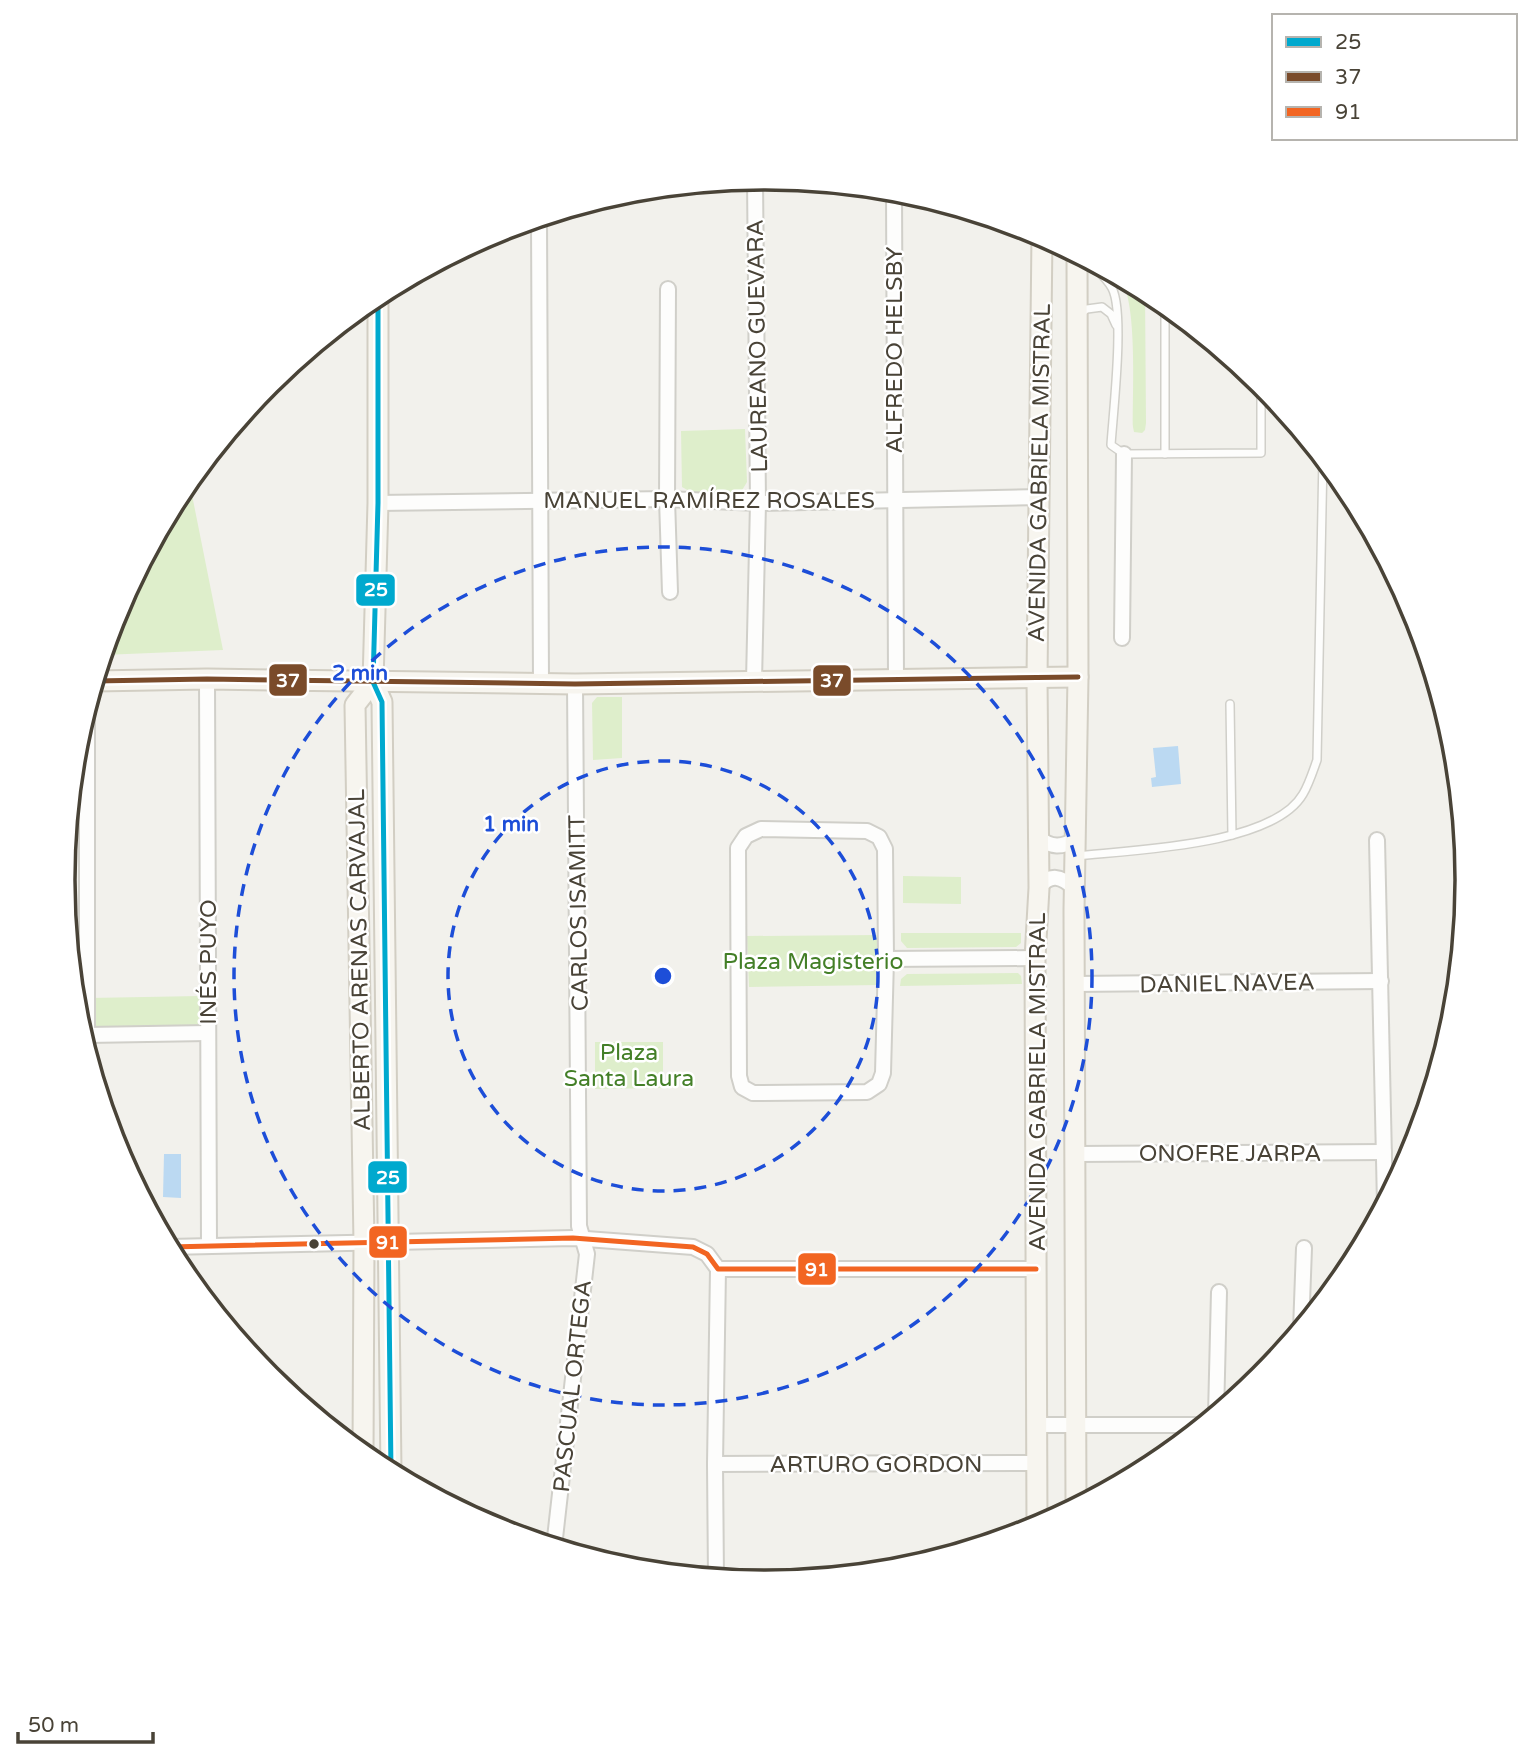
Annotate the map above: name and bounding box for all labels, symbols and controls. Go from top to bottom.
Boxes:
legend [1272,14,1517,140]
text: 25 [1335,30,1361,55]
text: 37 [1335,65,1361,90]
text: 91 [1335,100,1361,125]
street label: LAUREANO GUEVARA [742,219,774,473]
street label: ALFREDO HELSBY [881,246,909,453]
street label: AVENIDA GABRIELA MISTRAL [1023,303,1057,643]
street label: MANUEL RAMÍREZ ROSALES [543,487,875,515]
line badge: 25 [355,573,396,607]
text: 25 [364,579,388,601]
text: 2 min [332,661,388,686]
line badge: 37 [268,663,308,697]
line badge: 37 [812,664,852,697]
text: 37 [276,670,300,692]
text: 37 [820,670,844,692]
street label: ALBERTO ARENAS CARVAJAL [343,789,377,1131]
text: 1 min [483,812,539,837]
street label: CARLOS ISAMITT [563,815,595,1011]
street label: INÉS PUYO [195,899,223,1025]
street label: AVENIDA GABRIELA MISTRAL [1024,913,1052,1251]
park label: Plaza Magisterio [723,948,903,976]
centre of rings [651,964,675,988]
street label: DANIEL NAVEA [1139,968,1315,1000]
park label: Plaza Santa Laura [564,1039,694,1093]
street label: ONOFRE JARPA [1139,1140,1321,1168]
line badge: 25 [367,1160,408,1194]
text: 25 [376,1167,400,1189]
line badge: 91 [368,1225,408,1259]
text: 91 [376,1232,400,1254]
unlabelled marker [307,1237,321,1251]
line badge: 91 [797,1252,837,1286]
text: 91 [805,1259,829,1281]
street label: PASCUAL ORTEGA [548,1279,598,1494]
street label: ARTURO GORDON [770,1451,982,1479]
scale bar [18,1700,152,1744]
text: 50 m [28,1713,79,1738]

